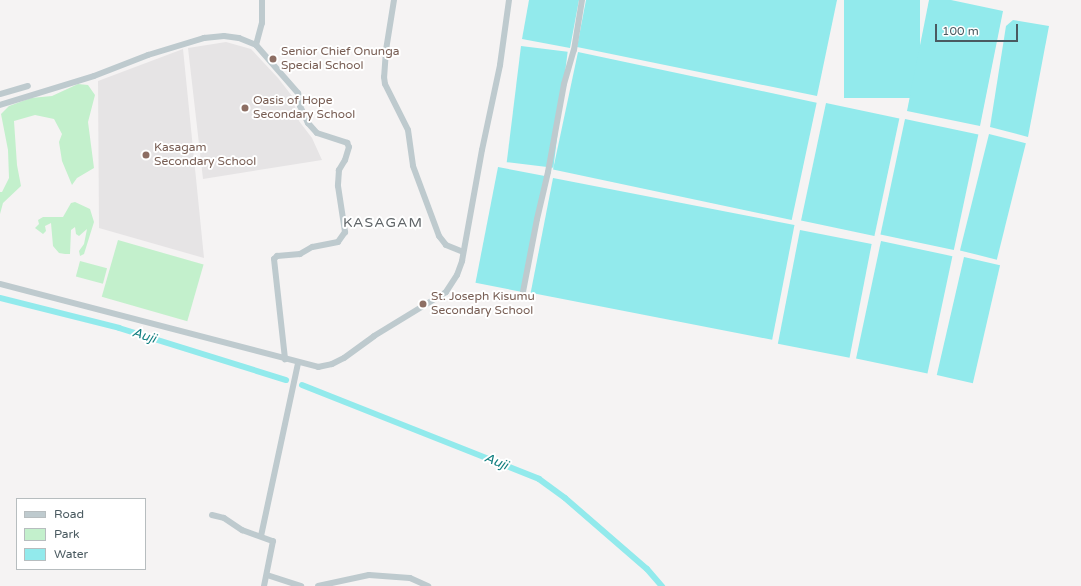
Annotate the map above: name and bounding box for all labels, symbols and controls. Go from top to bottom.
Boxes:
scale bar [937,16,1020,42]
text: 100 m [942,24,979,38]
place label: Senior Chief Onunga Special School [281,45,399,73]
marker: Senior Chief Onunga Special School [268,54,278,64]
place label: Oasis of Hope Secondary School [253,94,355,122]
marker: Oasis of Hope Secondary School [240,103,250,113]
place label: Kasagam Secondary School [154,141,256,169]
marker: Kasagam Secondary School [141,150,151,160]
district label: KASAGAM [343,215,423,231]
place label: St. Joseph Kisumu Secondary School [431,290,535,318]
marker: St. Joseph Kisumu Secondary School [418,299,428,309]
water label: Auji [130,325,158,347]
water label: Auji [482,450,510,474]
legend [16,498,146,570]
text: Road [54,507,84,521]
text: Park [54,527,80,541]
text: Water [54,547,88,561]

